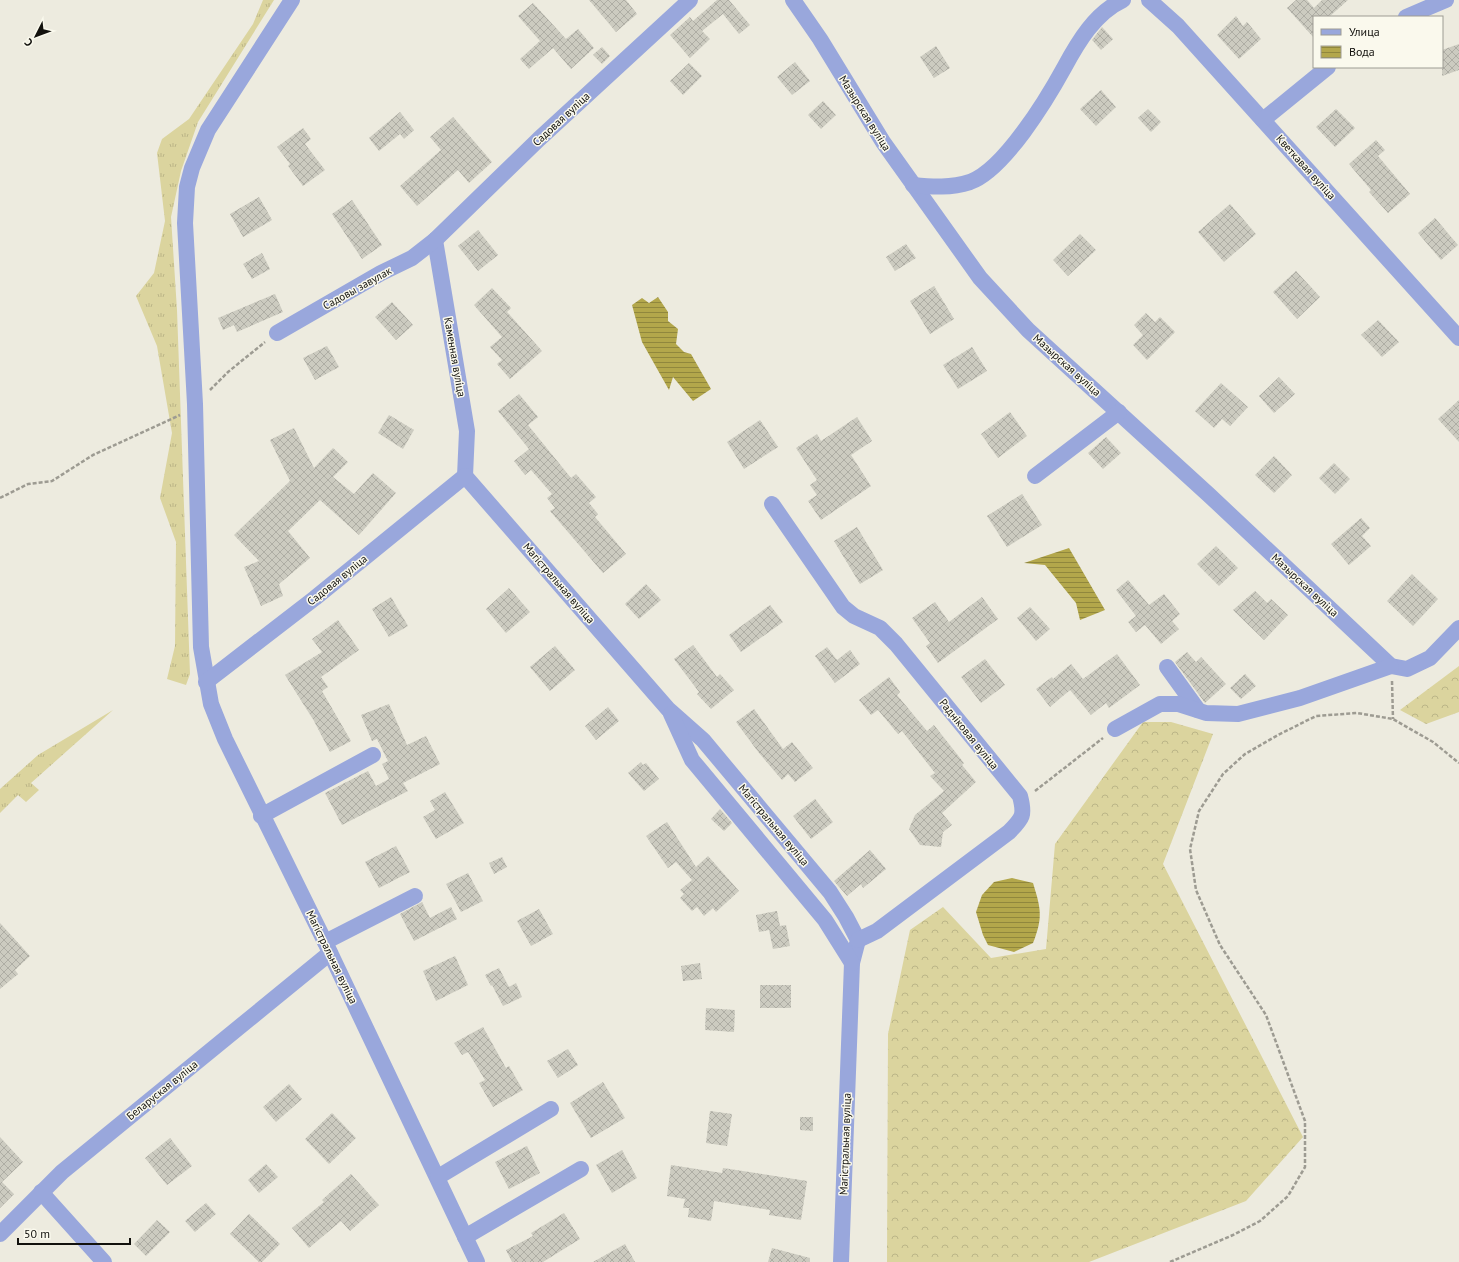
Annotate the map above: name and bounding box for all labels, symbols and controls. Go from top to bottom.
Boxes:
north arrow [16,16,56,56]
legend [1313,16,1443,68]
text: Улица [1349,24,1380,39]
text: С [21,36,36,50]
text: Вода [1349,44,1375,59]
street label: Мазырская вуліца [836,73,894,153]
street label: Садовая вуліца [529,89,593,149]
street label: Кветкавая вуліца [1273,132,1339,202]
street label: Садовы завулак [320,263,394,313]
street label: Каменная вуліца [441,316,469,398]
street label: Мазырская вуліца [1030,331,1104,399]
street label: Магістральная вуліца [520,540,598,626]
street label: Мазырская вуліца [1269,550,1341,620]
street label: Садовая вуліца [304,552,370,608]
street label: Радніковая вуліца [936,696,1002,772]
street label: Магістральная вуліца [736,781,812,869]
street label: Магістральная вуліца [303,908,361,1006]
street label: Беларуская вуліца [124,1057,200,1123]
street label: Магістральная вуліца [836,1093,854,1195]
scale bar [18,1220,130,1246]
text: 50 m [24,1226,50,1241]

